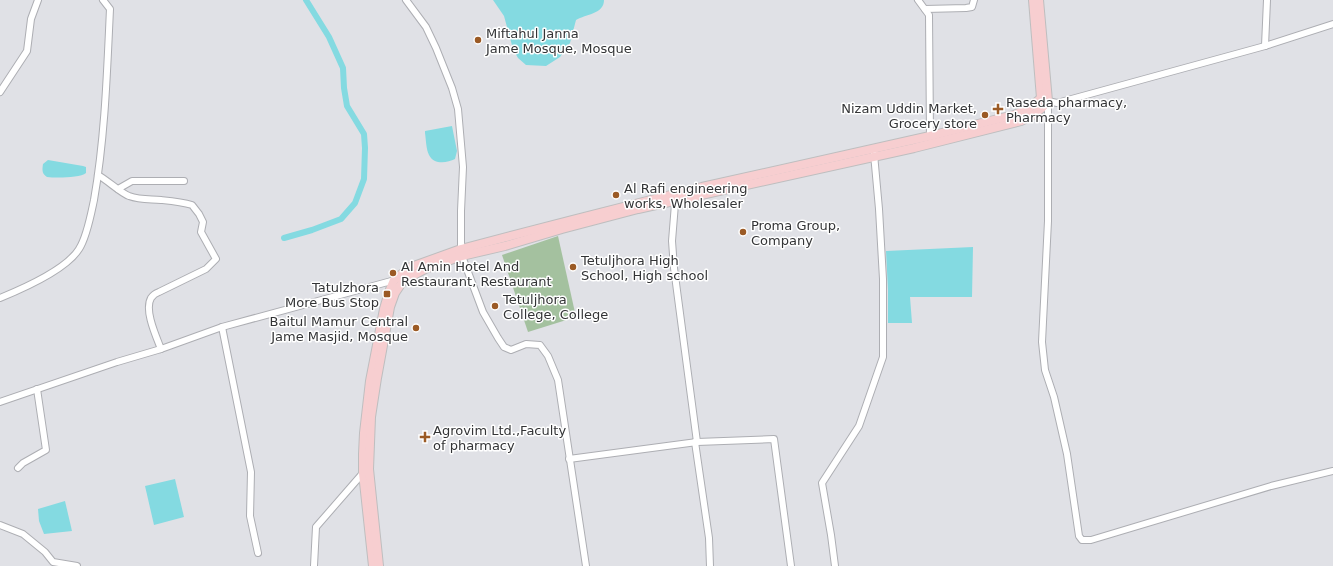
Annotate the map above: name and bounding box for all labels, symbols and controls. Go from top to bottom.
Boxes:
place label: Miftahul Janna Jame Mosque, Mosque [485,26,632,56]
marker: Miftahul Janna Jame Mosque, Mosque [473,35,483,45]
place label: Raseda pharmacy, Pharmacy [1006,95,1127,125]
place label: Nizam Uddin Market, Grocery store [841,101,977,131]
marker: Raseda pharmacy, Pharmacy [993,104,1003,114]
marker: Nizam Uddin Market, Grocery store [980,110,990,120]
place label: Al Rafi engineering works, Wholesaler [624,181,747,211]
marker: Al Rafi engineering works, Wholesaler [611,190,621,200]
place label: Proma Group, Company [751,218,840,248]
marker: Proma Group, Company [738,227,748,237]
place label: Tetuljhora High School, High school [580,253,708,283]
place label: Al Amin Hotel And Restaurant, Restaurant [401,259,552,289]
marker: Tetuljhora High School, High school [568,262,578,272]
marker: Al Amin Hotel And Restaurant, Restaurant [388,268,398,278]
place label: Tatulzhora More Bus Stop [285,280,379,310]
marker: Tatulzhora More Bus Stop [382,289,392,299]
place label: Tetuljhora College, College [502,292,608,322]
marker: Tetuljhora College, College [490,301,500,311]
place label: Baitul Mamur Central Jame Masjid, Mosque [270,314,408,344]
marker: Baitul Mamur Central Jame Masjid, Mosque [411,323,421,333]
place label: Agrovim Ltd.,Faculty of pharmacy [433,423,566,453]
marker: Agrovim Ltd.,Faculty of pharmacy [420,432,430,442]

